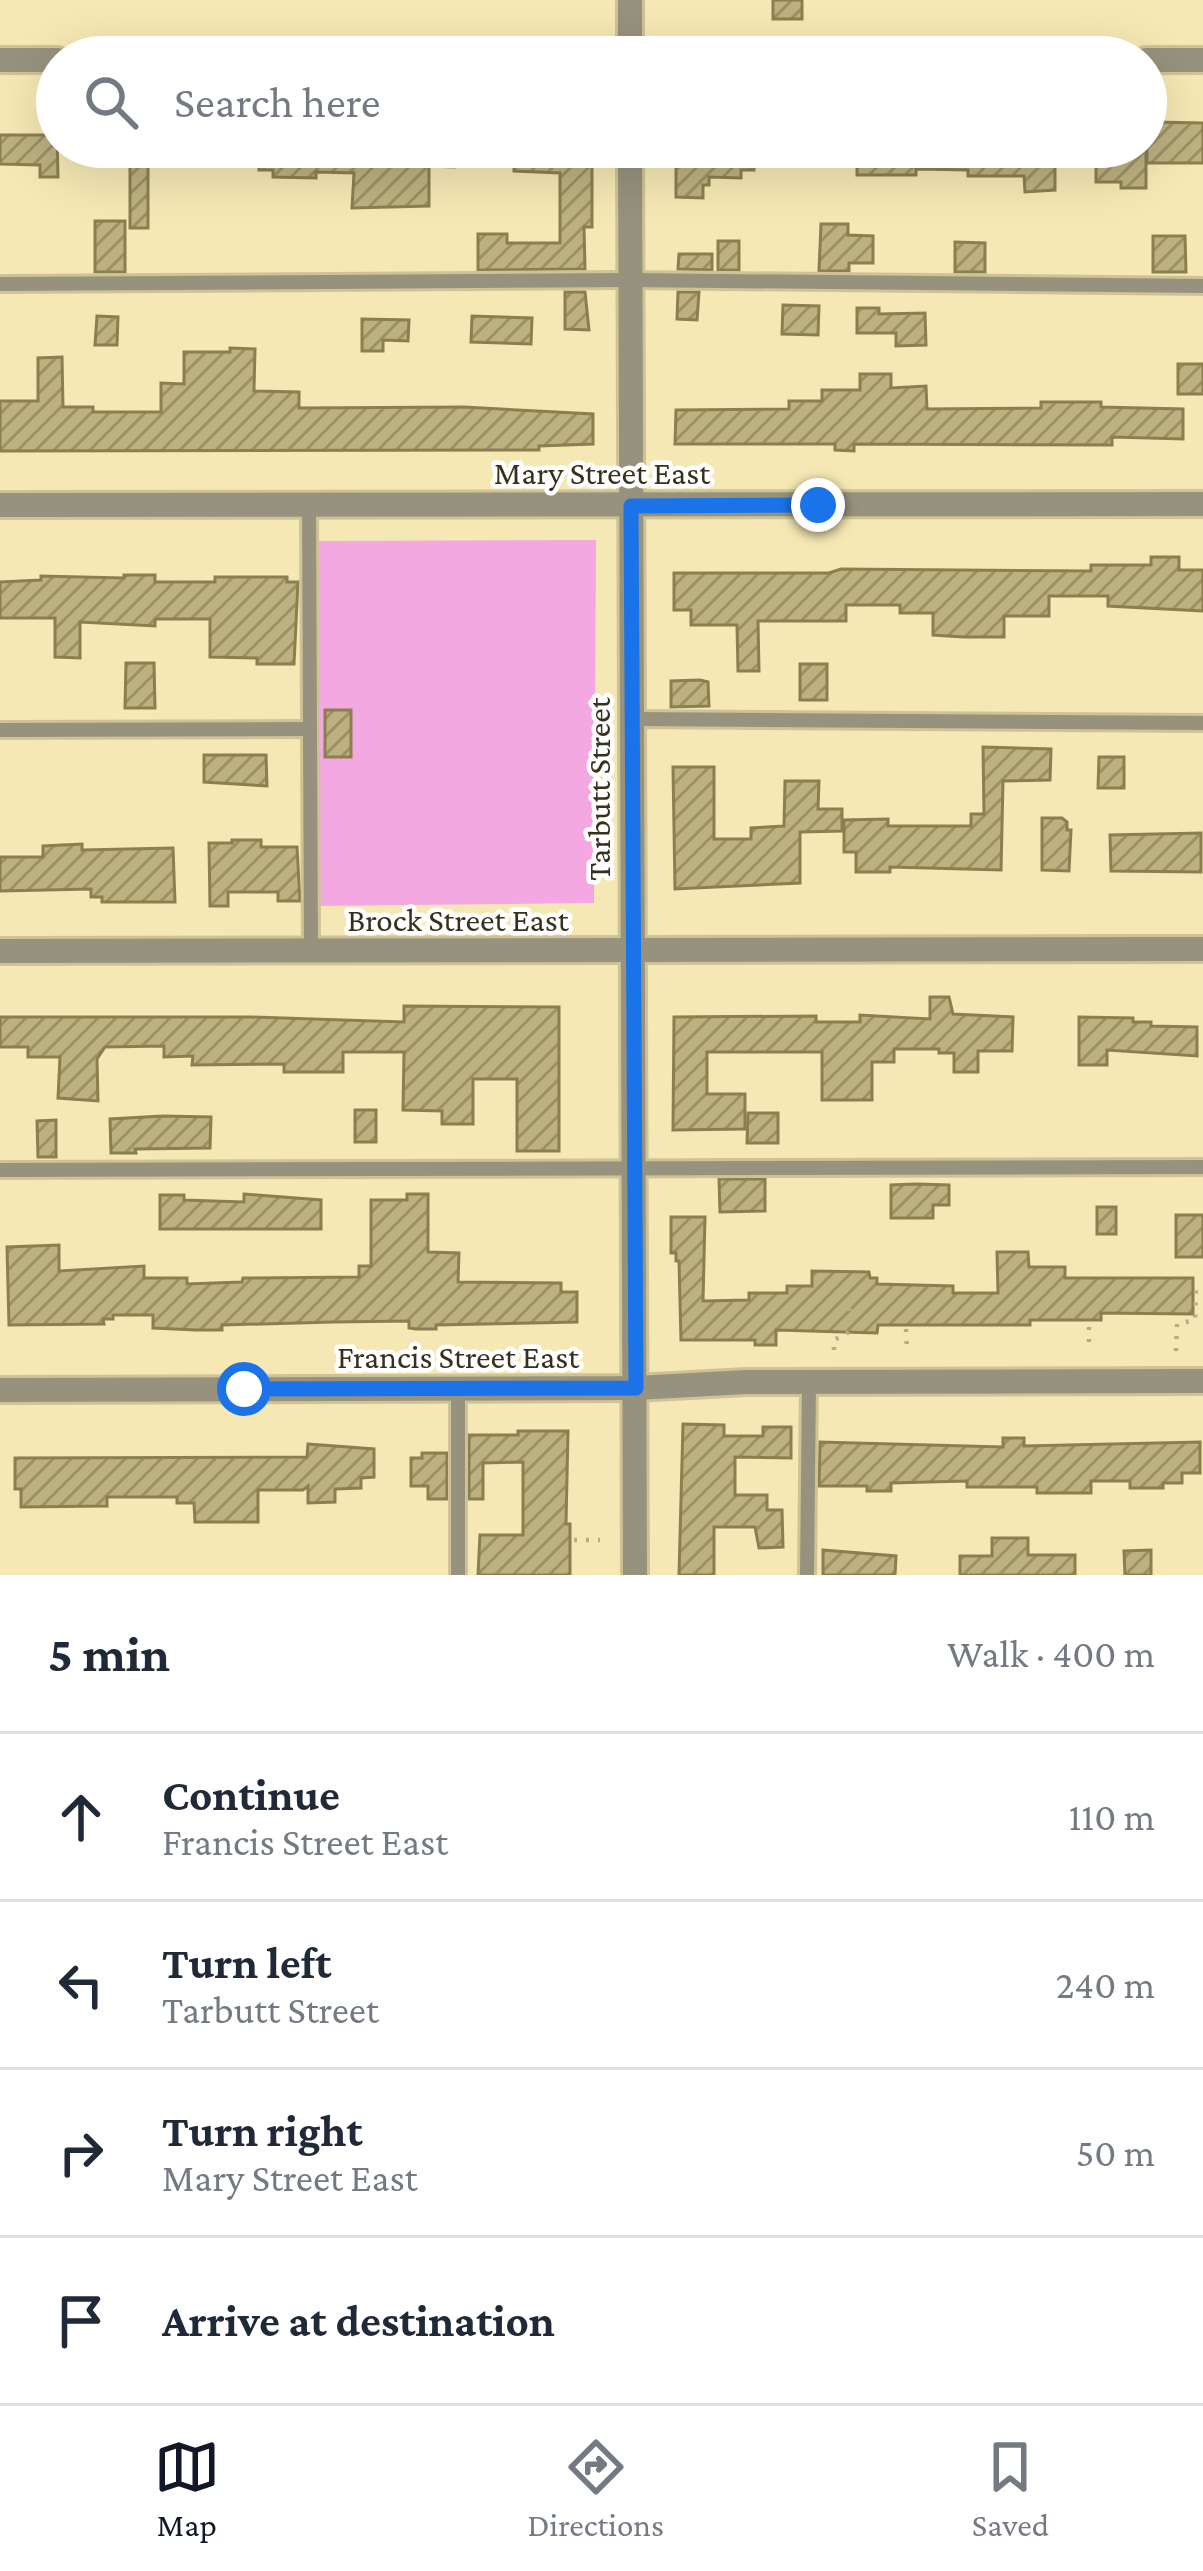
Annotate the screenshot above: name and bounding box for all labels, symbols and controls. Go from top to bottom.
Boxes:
search box [36,36,1167,168]
icon: search [78,69,144,135]
text: Search here [174,77,381,127]
street label: Mary Street East [494,454,711,491]
route end [791,478,845,532]
street label: Tarbutt Street [580,696,617,881]
street label: Brock Street East [347,901,570,938]
street label: Francis Street East [337,1338,580,1375]
route start [217,1362,271,1416]
text: 5 min [48,1625,170,1682]
text: Walk · 400 m [947,1632,1155,1675]
text: Continue [162,1770,340,1820]
icon: ahead [48,1784,114,1850]
text: 110 m [1068,1795,1155,1838]
text: Francis Street East [162,1820,448,1863]
text: Turn left [162,1938,331,1988]
icon: left [48,1952,114,2018]
text: 240 m [1056,1963,1155,2006]
text: Tarbutt Street [162,1988,379,2031]
text: Turn right [162,2106,363,2156]
icon: right [48,2120,114,2186]
text: 50 m [1076,2131,1155,2174]
text: Mary Street East [162,2156,418,2199]
icon: arrive [48,2288,114,2354]
text: Arrive at destination [162,2296,555,2346]
tab: Map [154,2434,220,2543]
tab: Directions [528,2434,664,2543]
tab: Saved [972,2434,1049,2543]

